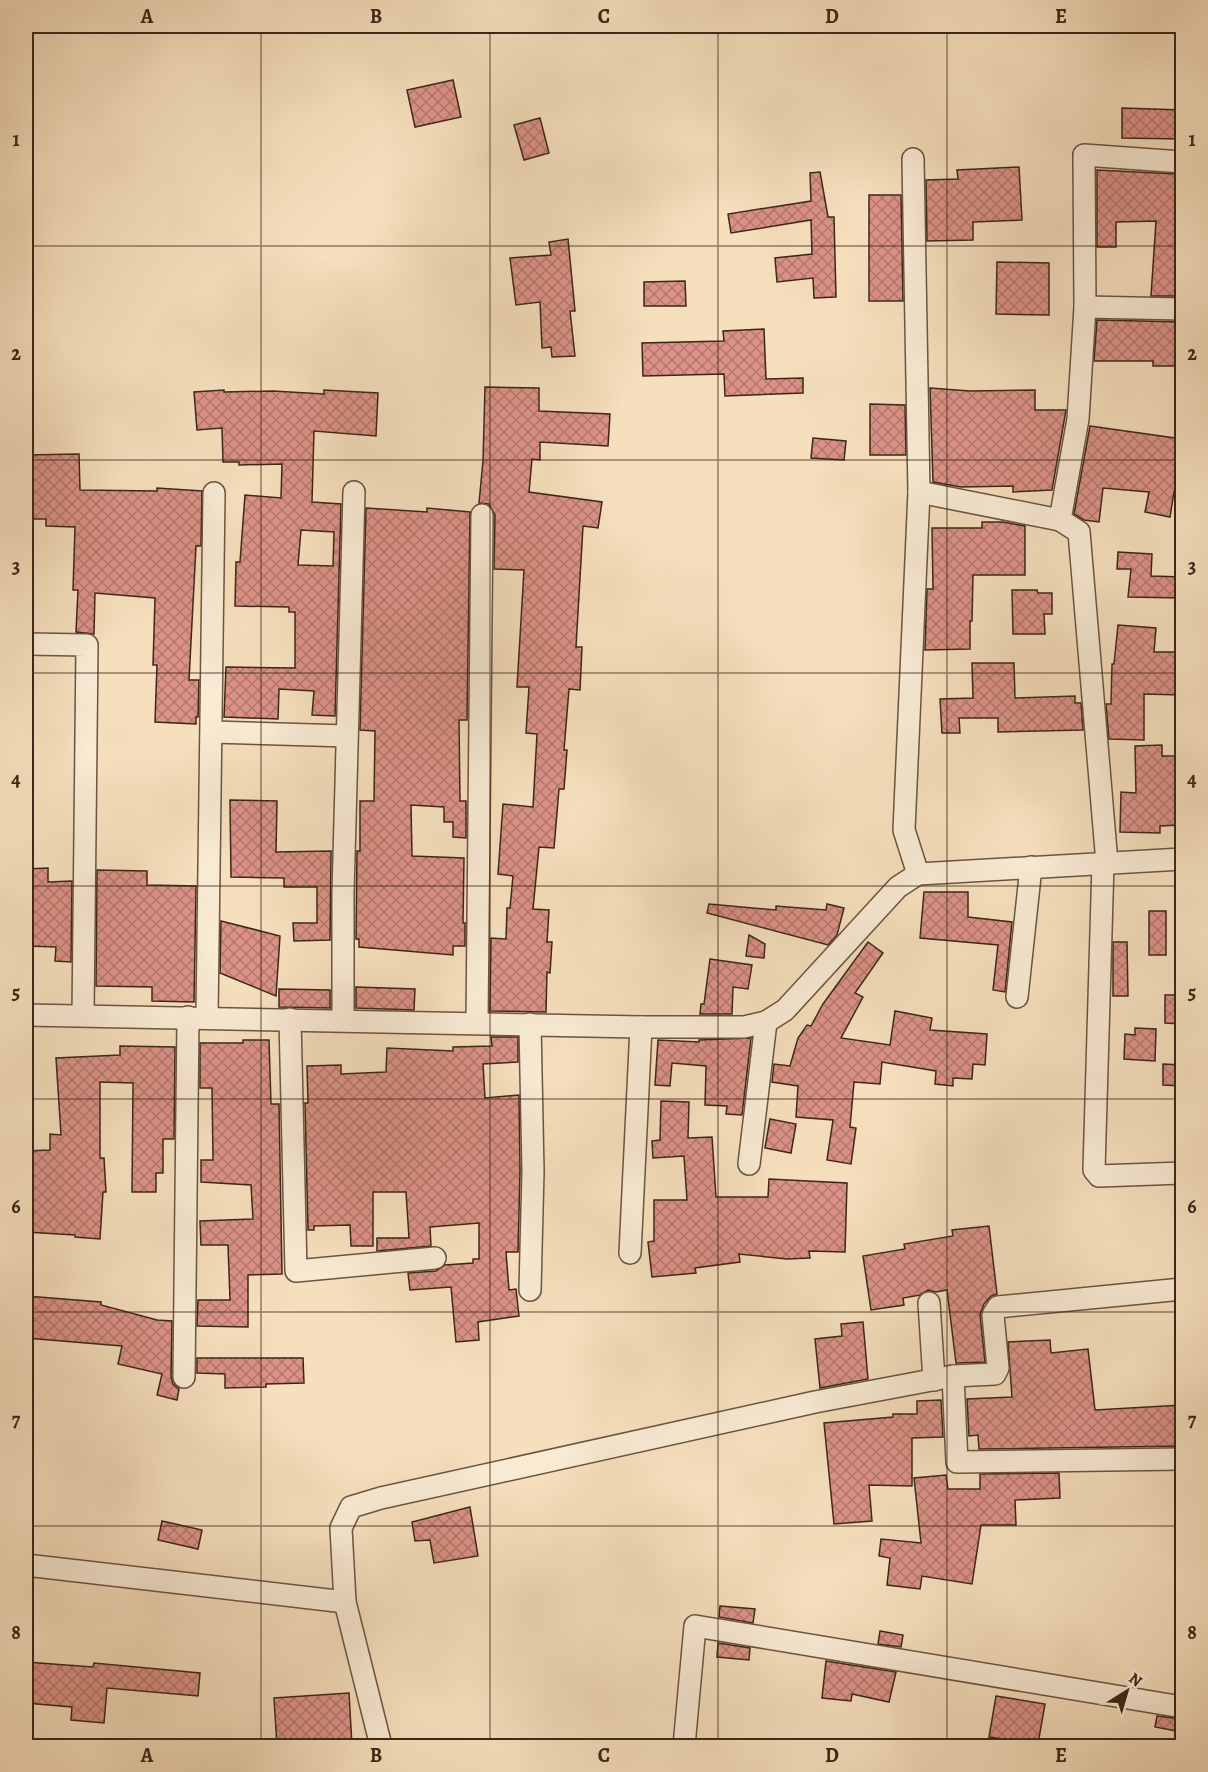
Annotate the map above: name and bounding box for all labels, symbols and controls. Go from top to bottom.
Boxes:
text: A [140,3,154,30]
text: B [370,3,382,30]
text: C [598,3,610,30]
text: D [825,3,839,30]
text: E [1055,3,1067,30]
text: 1 [12,126,20,153]
text: 1 [1188,126,1196,153]
text: 2 [11,340,21,367]
text: 2 [1187,340,1197,367]
text: 3 [12,553,20,580]
text: 3 [1188,553,1196,580]
text: 4 [11,766,21,793]
text: 4 [1187,766,1197,793]
text: 5 [12,979,20,1006]
text: 5 [1188,979,1196,1006]
text: 6 [11,1193,21,1220]
text: 6 [1187,1193,1197,1220]
text: 7 [12,1406,21,1433]
text: 7 [1188,1406,1197,1433]
text: 8 [11,1619,21,1646]
text: 8 [1187,1619,1197,1646]
north arrow [1097,1661,1157,1721]
text: N [1124,1668,1147,1692]
text: A [140,1742,154,1769]
text: B [370,1742,382,1769]
text: C [598,1742,610,1769]
text: D [825,1742,839,1769]
text: E [1055,1742,1067,1769]

